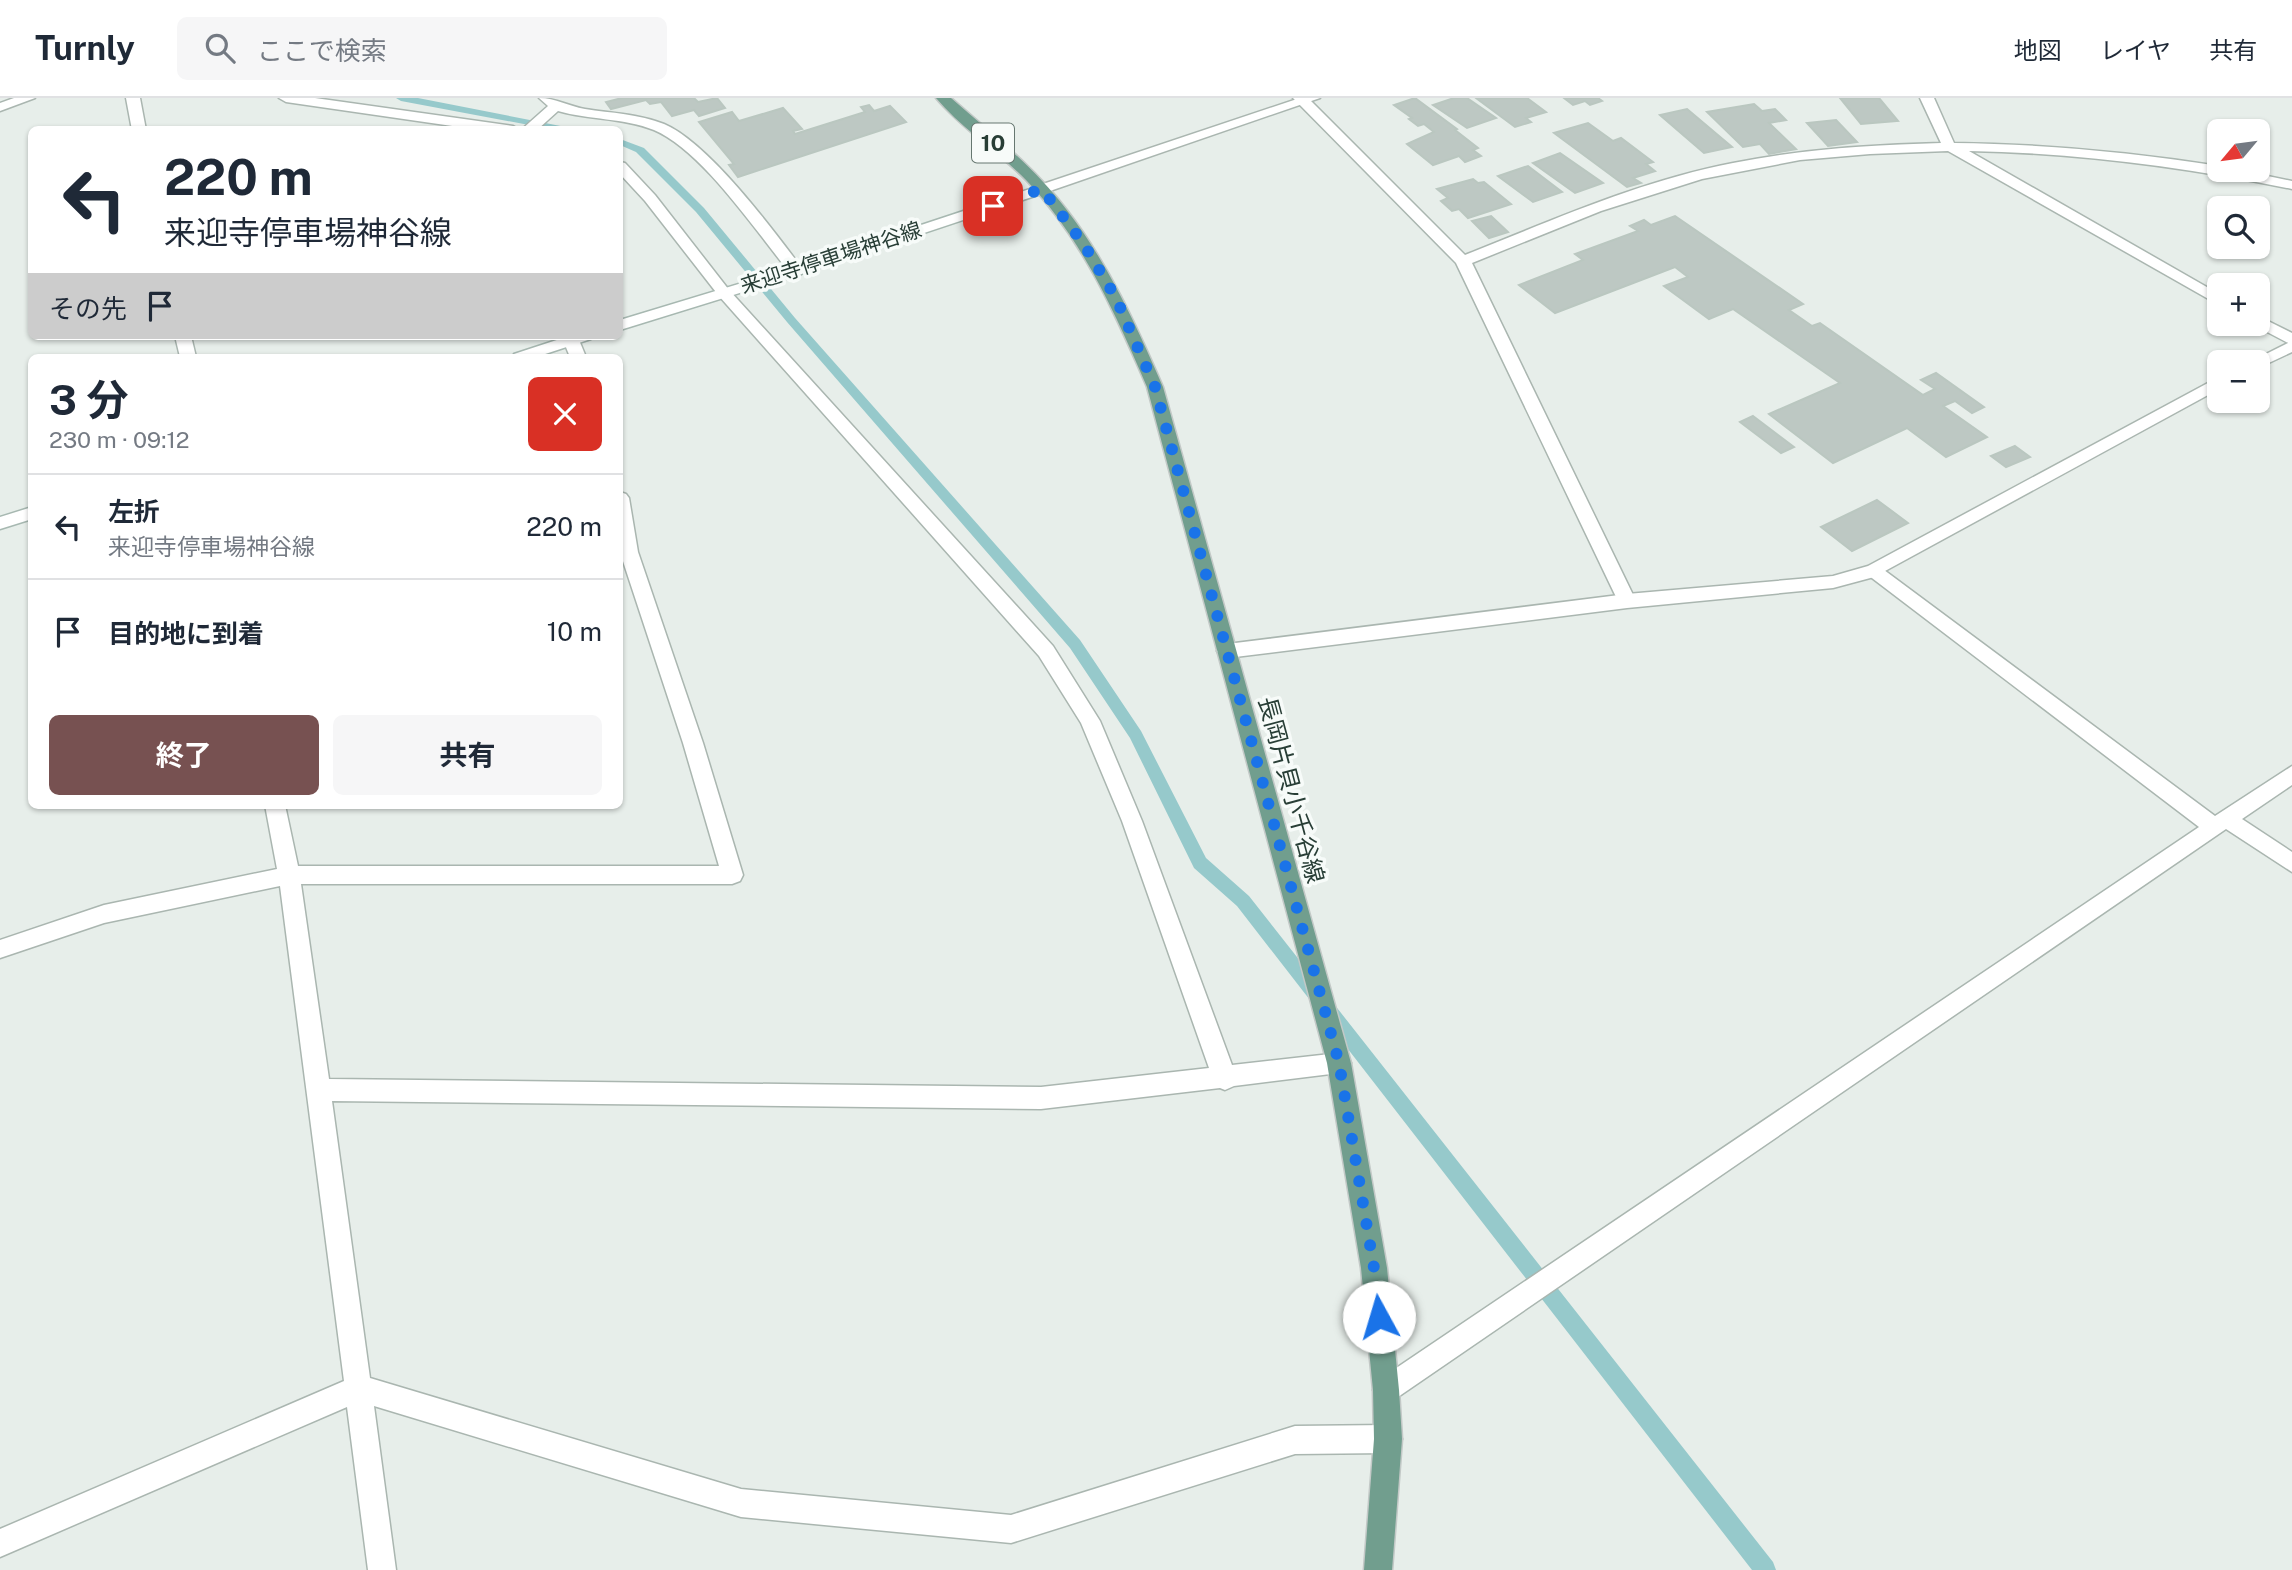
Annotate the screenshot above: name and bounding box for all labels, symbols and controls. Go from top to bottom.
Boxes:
search box [177,17,667,80]
text: Turnly [35,29,135,67]
icon: search [201,29,239,67]
text: ここで検索 [257,35,387,66]
text: 地図 [2014,36,2062,64]
text: レイヤ [2100,36,2171,64]
text: 共有 [2209,36,2257,64]
north arrow [2207,119,2270,182]
map controls [2207,119,2270,413]
road number: 10 [972,124,1014,162]
text: 220 m [164,148,313,206]
icon: left [49,154,140,245]
pin [963,176,1023,236]
icon: arrive [974,187,1012,225]
button: search [2207,196,2270,259]
text: 来迎寺停車場神谷線 [164,214,452,251]
street label: 来迎寺停車場神谷線 [737,216,925,299]
button: + [2207,273,2270,336]
icon: arrive [141,287,179,325]
text: その先 [49,293,127,324]
button: − [2207,350,2270,413]
text: 3 分 [49,375,128,424]
button: close [528,377,602,451]
text: 230 m · 09:12 [49,426,189,453]
text: 左折 [108,496,160,527]
icon: left [49,508,87,546]
text: 220 m [526,511,602,542]
text: 来迎寺停車場神谷線 [108,533,315,560]
icon: arrive [49,613,87,651]
text: 10 m [547,616,602,647]
text: 目的地に到着 [108,618,264,649]
street label: 長岡片貝小千谷線 [1254,693,1330,886]
button: 終了 [49,715,319,795]
button: 共有 [333,715,602,795]
position arrow [1342,1280,1416,1354]

